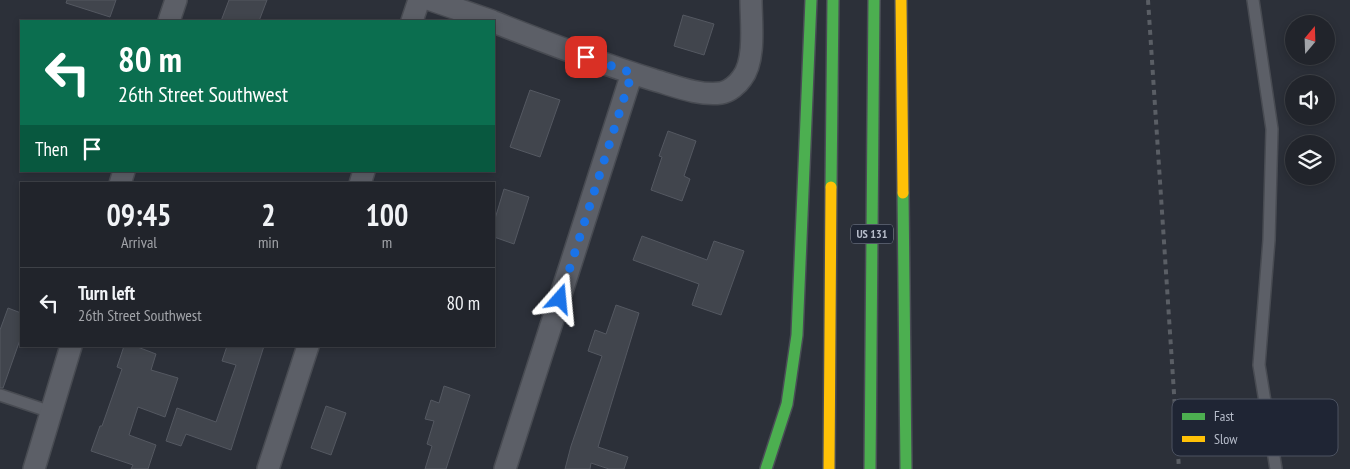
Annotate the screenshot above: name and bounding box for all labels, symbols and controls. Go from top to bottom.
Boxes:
north arrow [1285,15,1335,65]
map controls [1285,15,1335,185]
text: 80 m [118,36,182,82]
pin [565,36,607,78]
icon: left [35,40,100,105]
icon: arrive [572,43,600,71]
button: sound [1285,75,1335,125]
text: 26th Street Southwest [118,80,288,108]
icon: arrive [78,135,106,163]
button: layers [1285,135,1335,185]
text: Then [35,137,68,161]
text: 09:45 [107,195,171,234]
text: 2 [261,195,276,234]
text: 100 [365,195,408,234]
road number: US 131 [851,224,893,243]
text: Arrival [121,232,157,252]
text: min [258,232,279,252]
text: m [382,232,392,252]
position arrow [533,272,585,324]
text: Turn left [78,281,135,305]
icon: left [35,289,63,317]
text: 80 m [447,291,480,315]
text: 26th Street Southwest [78,305,202,325]
legend [1172,399,1338,456]
text: Fast [1214,407,1234,425]
text: Slow [1214,430,1238,448]

